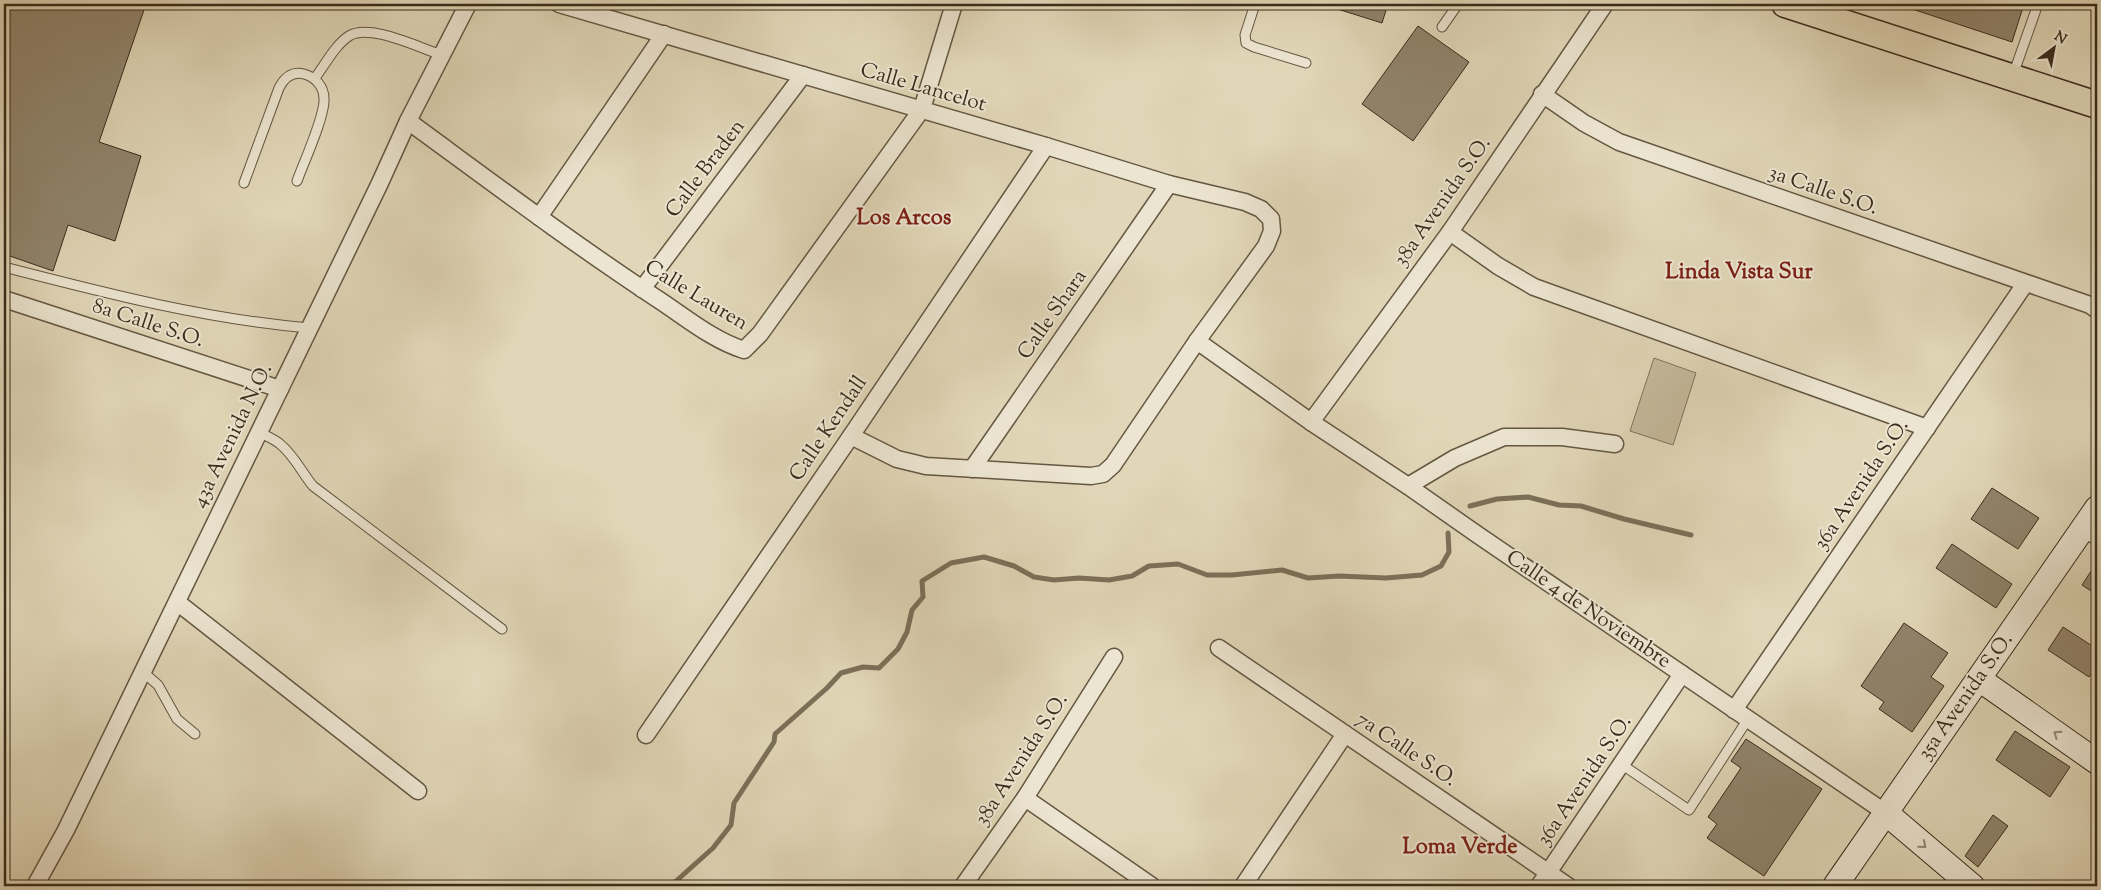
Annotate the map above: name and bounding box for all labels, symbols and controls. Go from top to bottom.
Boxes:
north arrow [2028,22,2078,72]
text: N [2050,27,2070,50]
street label: Calle Lancelot [856,56,990,120]
street label: Calle Braden [659,113,753,225]
street label: 38a Avenida S.O. [1387,131,1499,273]
street label: 3a Calle S.O. [1764,158,1882,224]
district label: Los Arcos [857,203,952,235]
street label: Calle Lauren [638,253,754,339]
district label: Linda Vista Sur [1665,257,1813,289]
street label: Calle Shara [1011,264,1095,366]
street label: 8a Calle S.O. [88,292,208,356]
street label: 43a Avenida N.O. [185,359,281,513]
street label: Calle Kendall [783,370,876,488]
street label: 36a Avenida S.O. [1807,413,1917,557]
street label: Calle 4 de Noviembre [1499,544,1677,676]
street label: 35a Avenida S.O. [1911,627,2021,767]
street label: 38a Avenida S.O. [968,688,1076,832]
street label: 7a Calle S.O. [1349,705,1463,795]
street label: 36a Avenida S.O. [1530,709,1640,853]
one-way arrow [2053,731,2063,740]
district label: Loma Verde [1403,832,1517,864]
one-way arrow [1917,839,1926,847]

